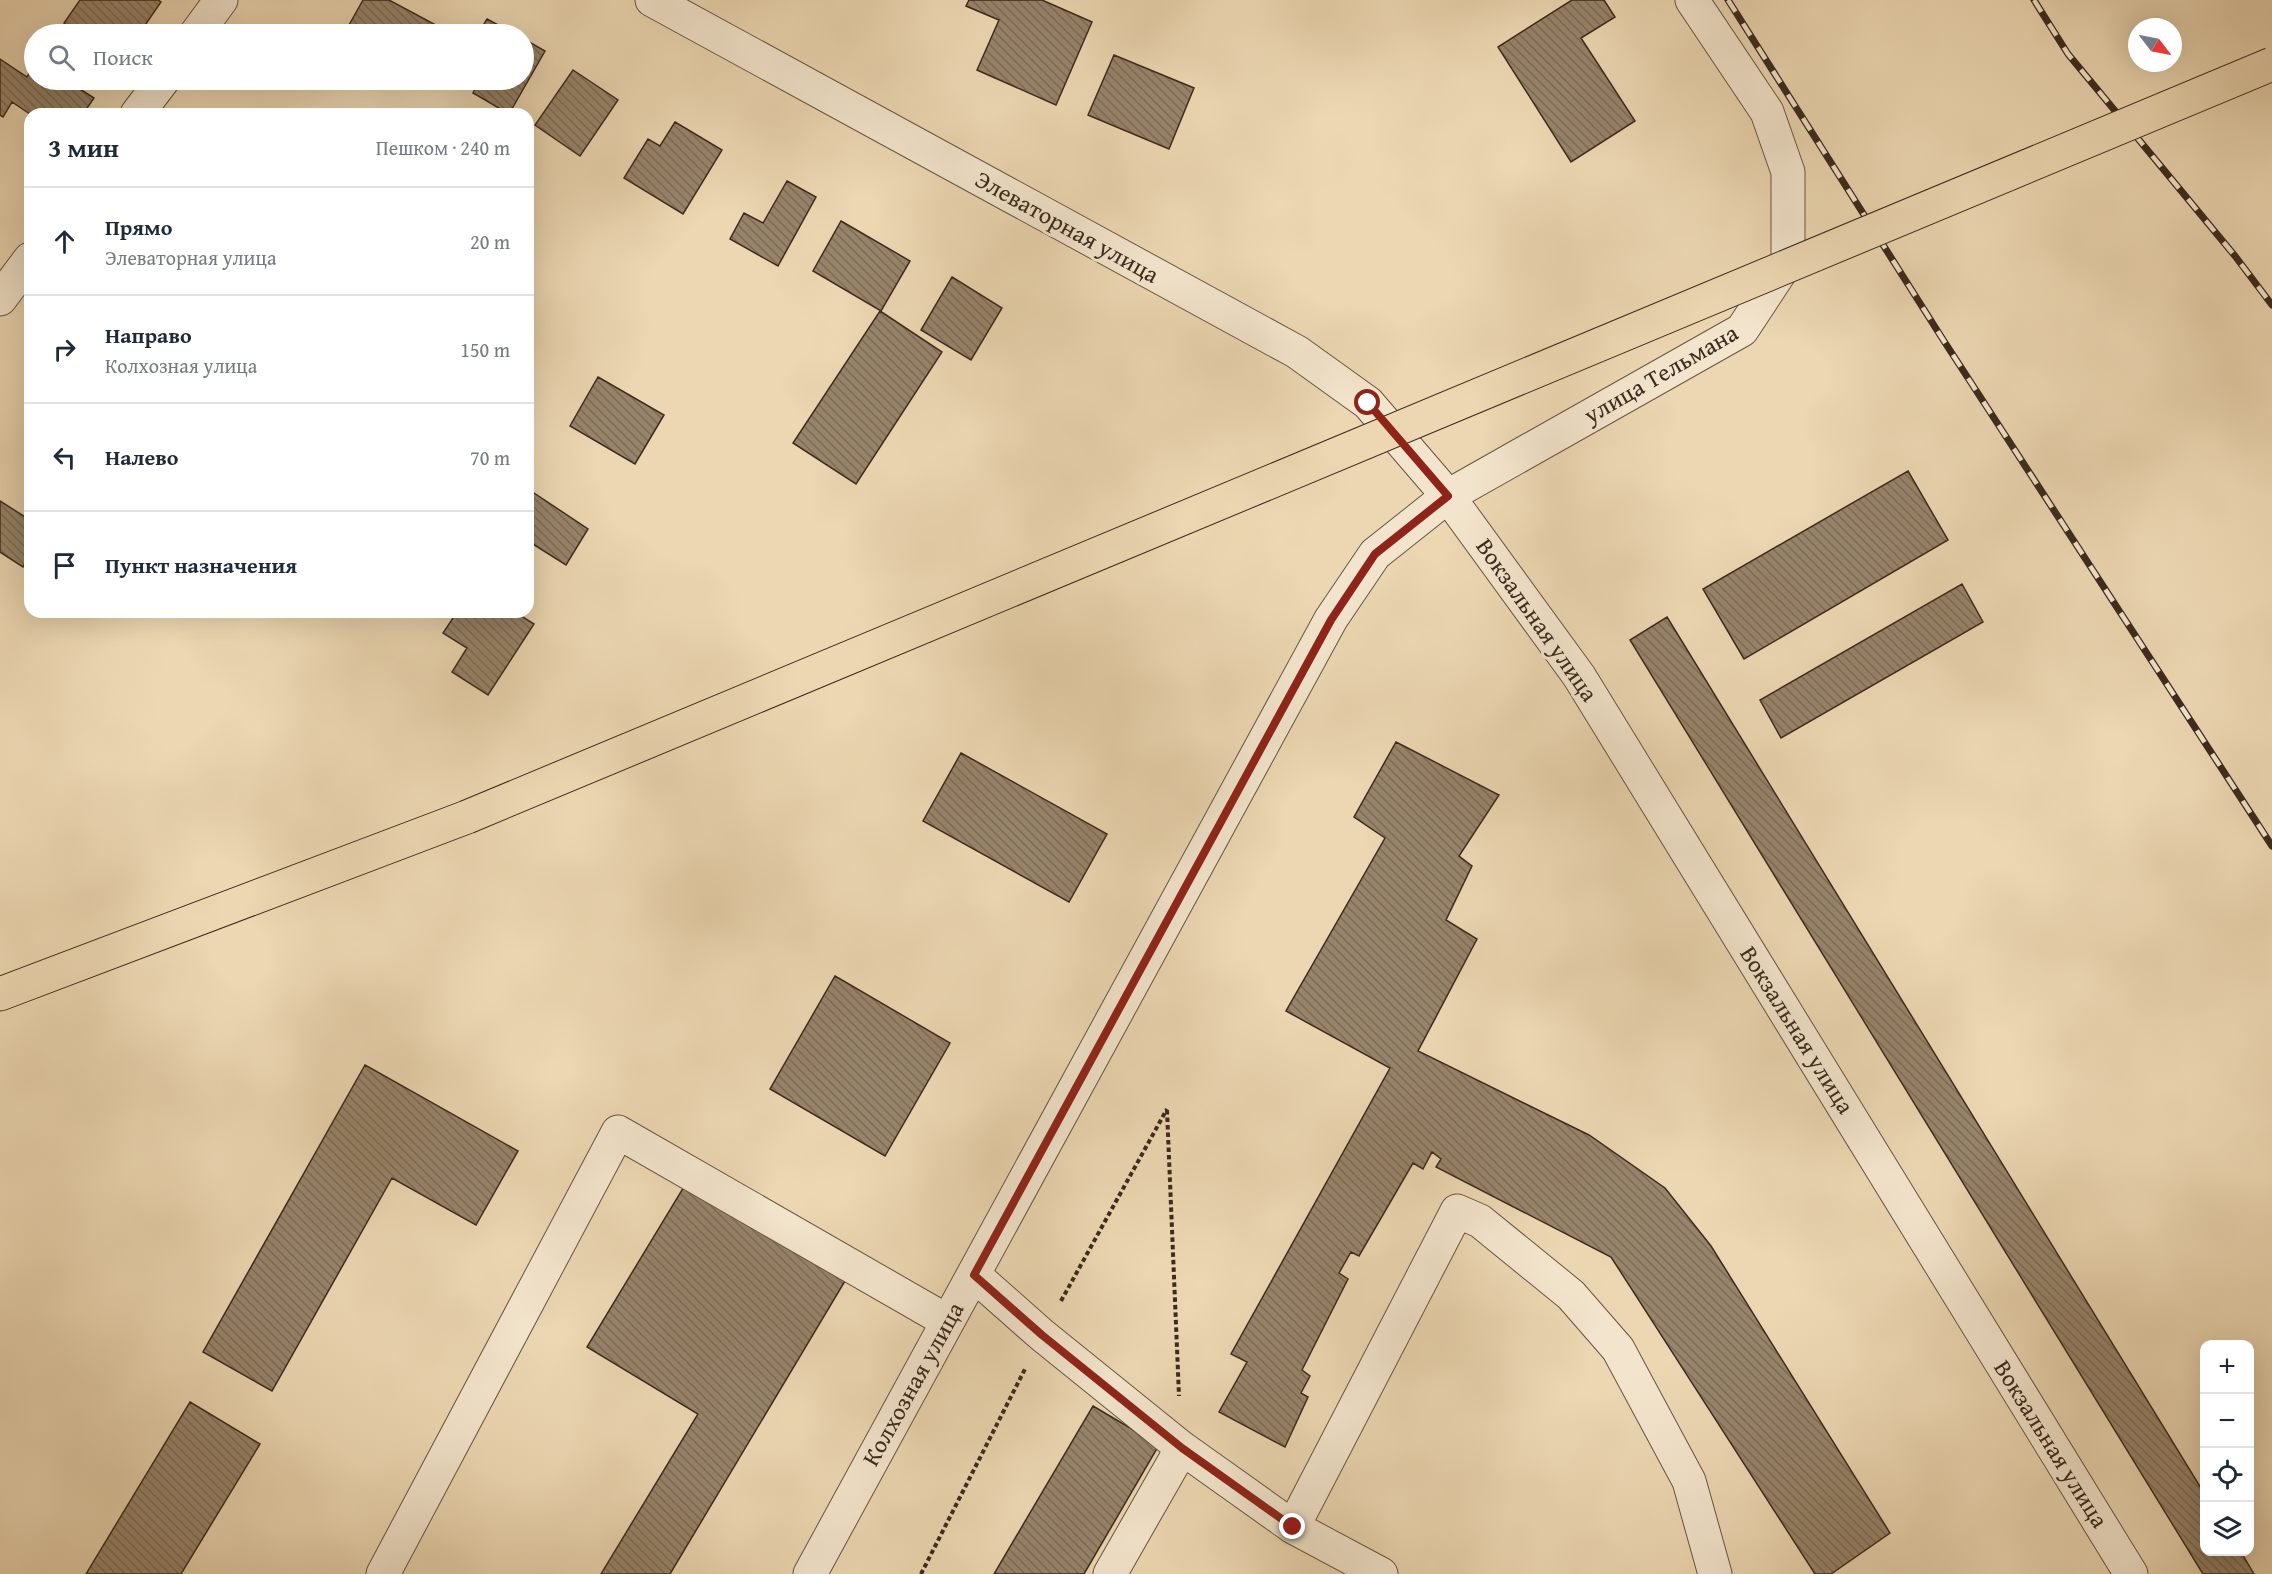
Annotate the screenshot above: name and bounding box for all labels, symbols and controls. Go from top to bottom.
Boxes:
north arrow [2128,18,2182,72]
search box [24,24,534,90]
icon: search [45,41,78,74]
text: Поиск [93,41,153,73]
text: 3 мин [48,128,119,167]
text: Пешком · 240 m [376,133,510,162]
street label: Элеваторная улица [969,161,1166,292]
text: Прямо [105,211,172,243]
icon: ahead [48,225,81,258]
text: 20 m [470,227,510,256]
text: Элеваторная улица [105,243,276,272]
street label: улица Тельмана [1576,315,1745,433]
text: Направо [105,319,192,351]
icon: right [48,333,81,366]
text: 150 m [460,335,510,364]
text: Колхозная улица [105,351,257,380]
route start [1354,389,1380,415]
icon: left [48,441,81,474]
text: Налево [105,441,178,473]
text: 70 m [470,443,510,472]
street label: Вокзальная улица [1468,531,1607,709]
icon: arrive [48,549,81,582]
text: Пункт назначения [105,549,297,581]
street label: Вокзальная улица [1732,939,1864,1121]
street label: Колхозная улица [853,1295,972,1472]
map controls [2200,1340,2254,1556]
button: + [2200,1340,2254,1394]
street label: Вокзальная улица [1986,1353,2118,1535]
button: − [2200,1394,2254,1448]
button: locate [2200,1448,2254,1502]
button: layers [2200,1502,2254,1556]
route end [1279,1513,1305,1539]

